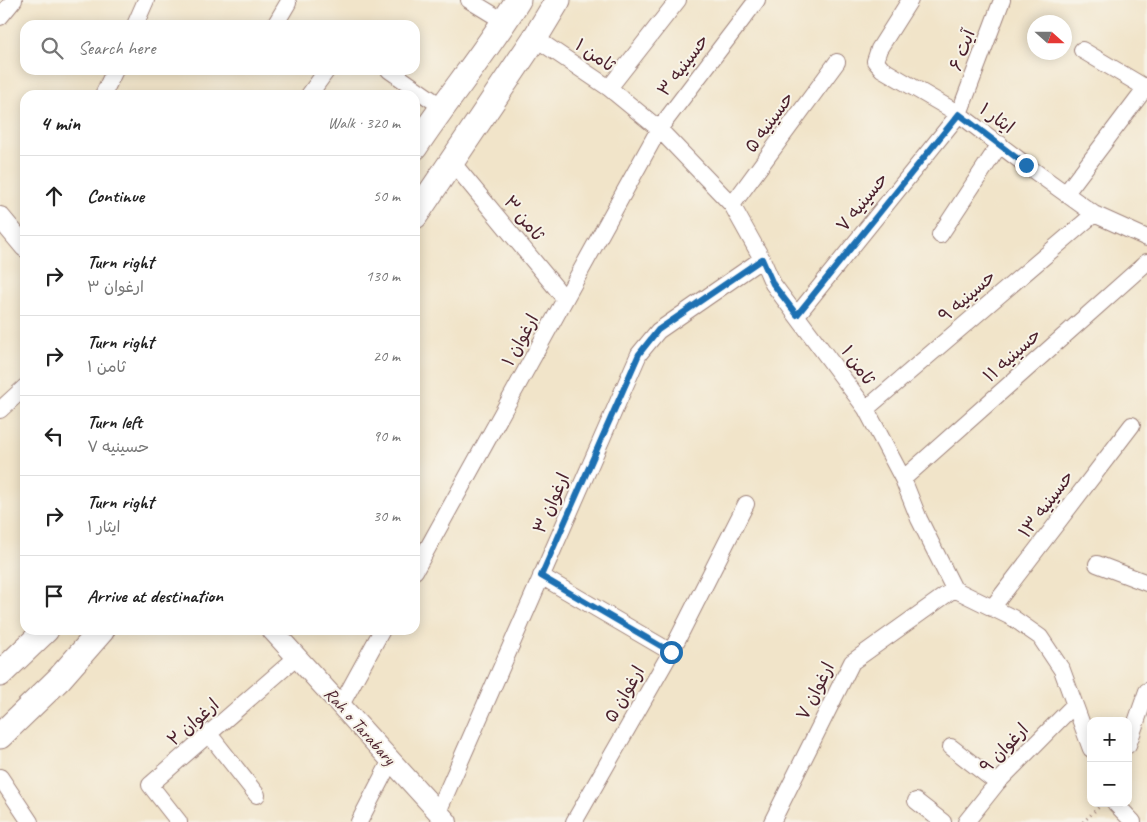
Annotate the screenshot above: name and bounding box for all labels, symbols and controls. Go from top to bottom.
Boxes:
north arrow [1027,15,1072,60]
search box [20,20,420,75]
street label: آیت ۶ [944,25,980,74]
street label: حسینیه ۳ [653,30,713,100]
icon: search [38,34,66,62]
street label: ثامن ۱ [571,34,620,77]
text: Search here [78,36,155,60]
street label: حسینیه ۵ [740,87,798,157]
street label: ایثار ۱ [975,98,1019,138]
text: 4 min [40,110,80,136]
text: Walk · 320 m [328,113,400,133]
route end [1015,154,1038,177]
street label: حسینیه ۷ [831,168,893,236]
icon: ahead [40,182,68,210]
text: Continue [87,184,144,208]
text: 50 m [373,186,400,206]
street label: ثامن ۳ [499,191,549,246]
text: Turn right [87,250,154,274]
icon: right [40,262,68,290]
street label: حسینیه ۹ [934,265,1000,327]
text: 130 m [366,266,400,286]
text: ارغوان ۳ [87,277,144,297]
street label: ارغوان ۱ [497,310,543,370]
street label: حسینیه ۱۱ [978,323,1046,387]
text: Turn right [87,330,154,354]
street label: ثامن ۱ [836,341,880,390]
icon: right [40,342,68,370]
text: 20 m [373,346,400,366]
text: ثامن ۱ [87,357,126,377]
text: Turn left [87,410,142,434]
icon: left [40,422,68,450]
text: 90 m [373,426,400,446]
text: حسینیه ۷ [87,437,149,457]
street label: حسینیه ۱۳ [1014,466,1078,542]
street label: ارغوان ۳ [528,469,574,537]
text: Turn right [87,490,154,514]
icon: right [40,502,68,530]
text: 30 m [373,506,400,526]
text: ایثار ۱ [87,517,121,537]
icon: arrive [40,582,68,610]
text: Arrive at destination [87,584,223,608]
route start [660,641,683,664]
street label: ارغوان ۷ [791,658,839,724]
street label: ارغوان ۵ [599,662,649,726]
street label: Rah o Tarabary [320,683,402,771]
street label: ارغوان ۲ [163,693,223,751]
map controls [1087,717,1132,807]
button: + [1087,717,1132,762]
street label: ارغوان ۹ [975,719,1033,777]
button: − [1087,762,1132,807]

